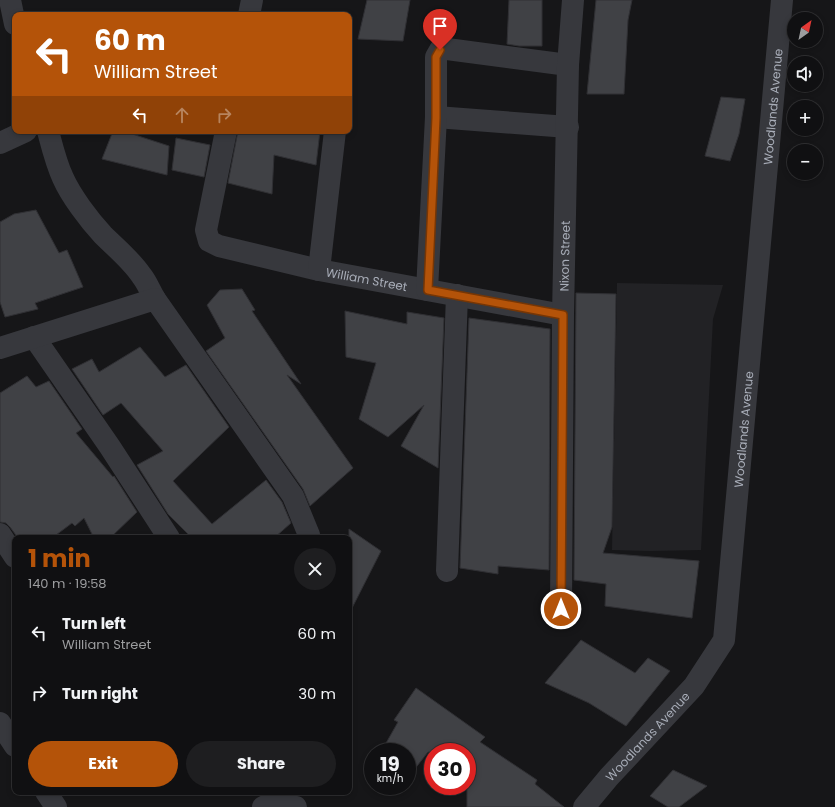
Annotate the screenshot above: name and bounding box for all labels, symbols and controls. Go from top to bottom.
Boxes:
pin [423,9,457,50]
north arrow [787,12,823,48]
map controls [787,12,823,180]
icon: arrive [429,15,451,37]
text: 60 m [94,21,166,60]
icon: left [28,28,80,80]
street label: Woodlands Avenue [759,48,786,166]
button: sound [787,56,823,92]
text: William Street [94,59,218,84]
button: + [787,100,823,136]
icon: left [129,104,151,126]
icon: ahead [171,104,193,126]
icon: right [213,104,235,126]
button: − [787,144,823,180]
street label: Nixon Street [555,220,573,292]
street label: William Street [325,263,409,295]
street label: Woodlands Avenue [729,370,757,488]
text: 1 min [28,542,91,575]
button: close [294,548,336,590]
text: 140 m · 19:58 [28,574,107,593]
position arrow [540,588,582,630]
text: Turn left [62,613,126,634]
icon: left [28,622,50,644]
text: 60 m [298,623,336,644]
text: William Street [62,635,151,654]
icon: right [28,682,50,704]
text: Turn right [62,683,138,704]
text: 30 m [298,683,336,704]
street label: Woodlands Avenue [601,688,693,785]
button: Exit [28,741,178,787]
button: Share [186,741,336,787]
speed limit sign: 30 [424,743,476,795]
text: 19 [380,750,400,778]
text: km/h [377,771,403,786]

